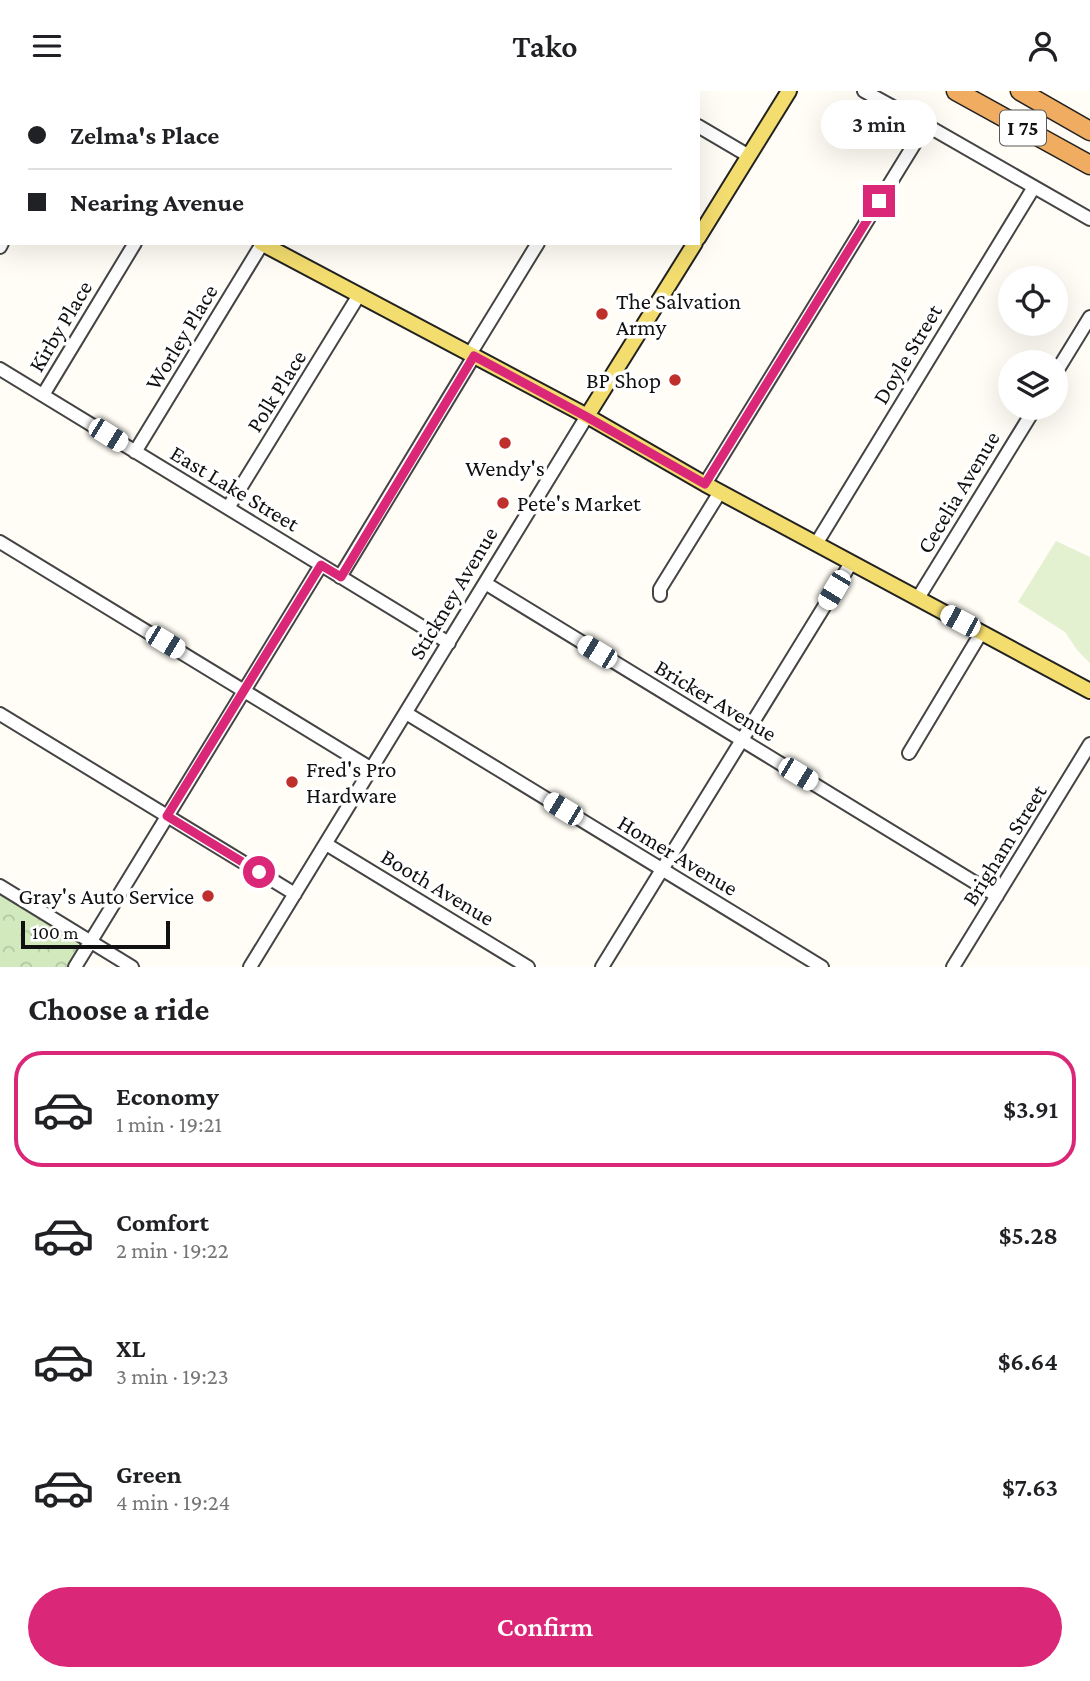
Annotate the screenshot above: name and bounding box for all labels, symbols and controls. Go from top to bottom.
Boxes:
icon: menu [28,27,66,65]
icon: person [1024,27,1062,65]
text: Tako [512,28,578,64]
callout: 3 min [821,99,937,148]
text: 3 min [852,111,906,137]
road number: I 75 [1000,111,1046,145]
text: Zelma's Place [70,121,219,150]
route end [863,185,895,217]
text: Nearing Avenue [70,188,244,217]
map controls [998,266,1068,420]
button: locate [998,266,1068,336]
street label: Kirby Place [23,276,97,376]
street label: Worley Place [139,280,223,394]
place label: The Salvation Army [616,288,741,340]
street label: Doyle Street [867,299,947,409]
marker: The Salvation Army [594,306,610,322]
street label: Polk Place [241,345,311,437]
button: layers [998,350,1068,420]
place label: BP Shop [586,367,661,393]
marker: BP Shop [667,372,683,388]
car [85,415,132,455]
street label: Cecelia Avenue [911,426,1005,558]
marker: Wendy's [497,435,513,451]
street label: East Lake Street [166,439,304,537]
place label: Wendy's [465,455,545,481]
place label: Pete's Market [517,490,641,516]
marker: Pete's Market [495,495,511,511]
street label: Stickney Avenue [403,522,503,664]
car [815,567,854,613]
car [937,602,984,640]
car [142,622,189,662]
car [574,632,621,672]
street label: Bricker Avenue [650,653,782,747]
car [775,754,822,794]
place label: Fred's Pro Hardware [306,756,397,808]
marker: Fred's Pro Hardware [284,774,300,790]
street label: Brigham Street [957,779,1052,910]
car [540,789,587,829]
street label: Homer Avenue [613,809,743,901]
street label: Booth Avenue [377,843,499,931]
route start [243,856,275,888]
place label: Gray's Auto Service [18,883,194,909]
marker: Gray's Auto Service [200,888,216,904]
scale bar [21,918,170,950]
text: 100 m [32,922,79,943]
text: Choose a ride [28,991,209,1027]
icon: car [32,1078,95,1141]
text: Economy [116,1082,219,1111]
text: $3.91 [1003,1095,1058,1124]
text: 1 min · 19:21 [116,1111,222,1137]
icon: car [32,1204,95,1267]
text: Comfort [116,1208,209,1237]
text: $5.28 [999,1221,1058,1250]
text: 2 min · 19:22 [116,1237,229,1263]
icon: car [32,1330,95,1393]
text: XL [116,1334,145,1363]
text: $6.64 [998,1347,1058,1376]
text: 3 min · 19:23 [116,1363,229,1389]
icon: car [32,1456,95,1519]
text: Green [116,1460,182,1489]
text: $7.63 [1002,1473,1058,1502]
text: 4 min · 19:24 [116,1489,230,1515]
button: Confirm [28,1587,1062,1667]

